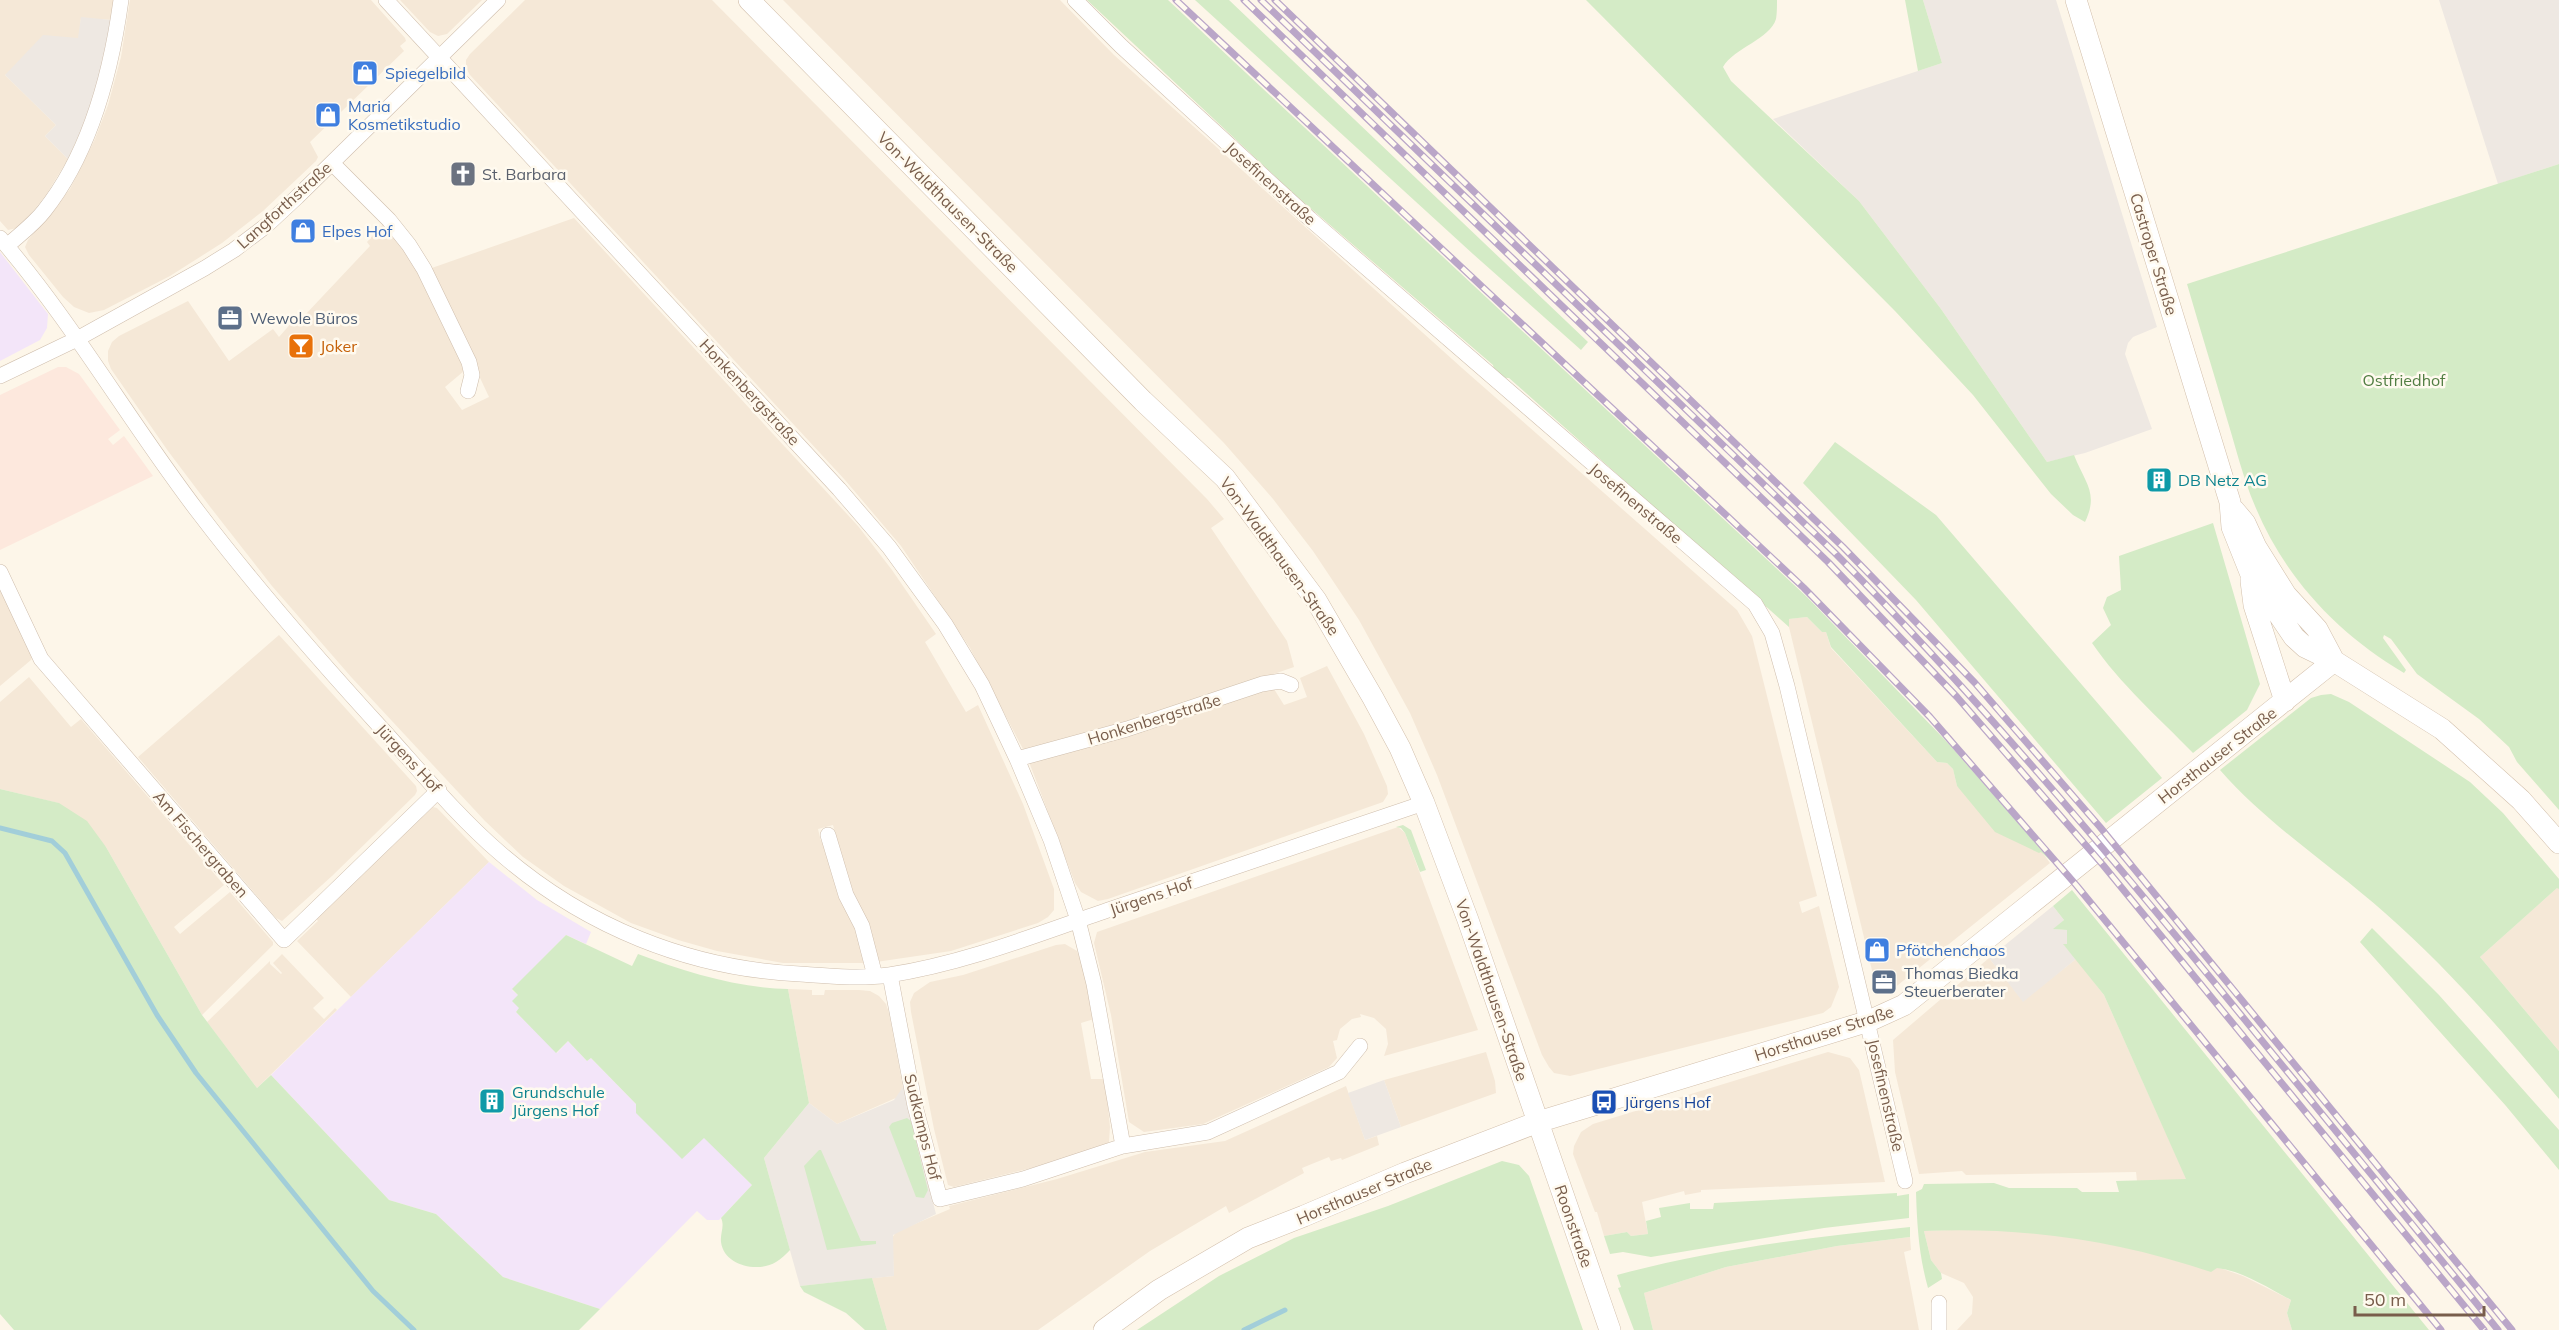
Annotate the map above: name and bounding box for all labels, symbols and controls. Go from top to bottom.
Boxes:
shop icon: Spiegelbild [350,58,380,88]
place label: Spiegelbild [385,63,466,83]
place label: Maria Kosmetikstudio [348,96,461,134]
shop icon: Maria Kosmetikstudio [313,100,343,130]
street label: Von-Waldthausen-Straße [873,127,1023,277]
street label: Josefinenstraße [1221,137,1321,229]
street label: Langforthstraße [233,157,335,253]
church icon: St. Barbara [448,159,478,189]
place label: St. Barbara [482,164,566,184]
street label: Castroper Straße [2126,191,2182,317]
shop icon: Elpes Hof [288,216,318,246]
place label: Elpes Hof [322,221,393,241]
office icon: Wewole Büros [215,303,245,333]
place label: Wewole Büros [250,308,358,328]
bar icon: Joker [286,331,316,361]
street label: Honkenbergstraße [696,335,804,449]
place label: Joker [320,336,357,356]
park label: Ostfriedhof [2362,370,2446,390]
street label: Josefinenstraße [1585,458,1687,548]
building icon: DB Netz AG [2144,465,2174,495]
place label: DB Netz AG [2178,470,2267,490]
street label: Von-Waldthausen-Straße [1216,473,1344,639]
street label: Honkenbergstraße [1085,689,1223,749]
street label: Horsthauser Straße [2154,702,2280,808]
street label: Jürgens Hof [372,719,446,797]
street label: Am Fischergraben [149,786,253,902]
street label: Jürgens Hof [1107,872,1196,920]
street label: Von-Waldthausen-Straße [1451,897,1533,1083]
shop icon: Pfötchenchaos [1862,935,1892,965]
place label: Pfötchenchaos [1896,940,2006,960]
place label: Thomas Biedka Steuerberater [1904,963,2019,1001]
office icon: Thomas Biedka Steuerberater [1869,967,1899,997]
street label: Horsthauser Straße [1752,1001,1896,1065]
street label: Josefinenstraße [1863,1037,1909,1153]
street label: Sudkamps Hof [900,1072,946,1183]
place label: Grundschule Jürgens Hof [512,1082,605,1120]
building icon: Grundschule Jürgens Hof [477,1086,507,1116]
bus stop icon: Jürgens Hof [1589,1087,1619,1117]
place label: Jürgens Hof [1624,1092,1711,1112]
street label: Horsthauser Straße [1293,1153,1435,1229]
street label: Roonstraße [1551,1182,1597,1270]
scale bar [2355,1279,2484,1317]
text: 50 m [2364,1288,2406,1311]

